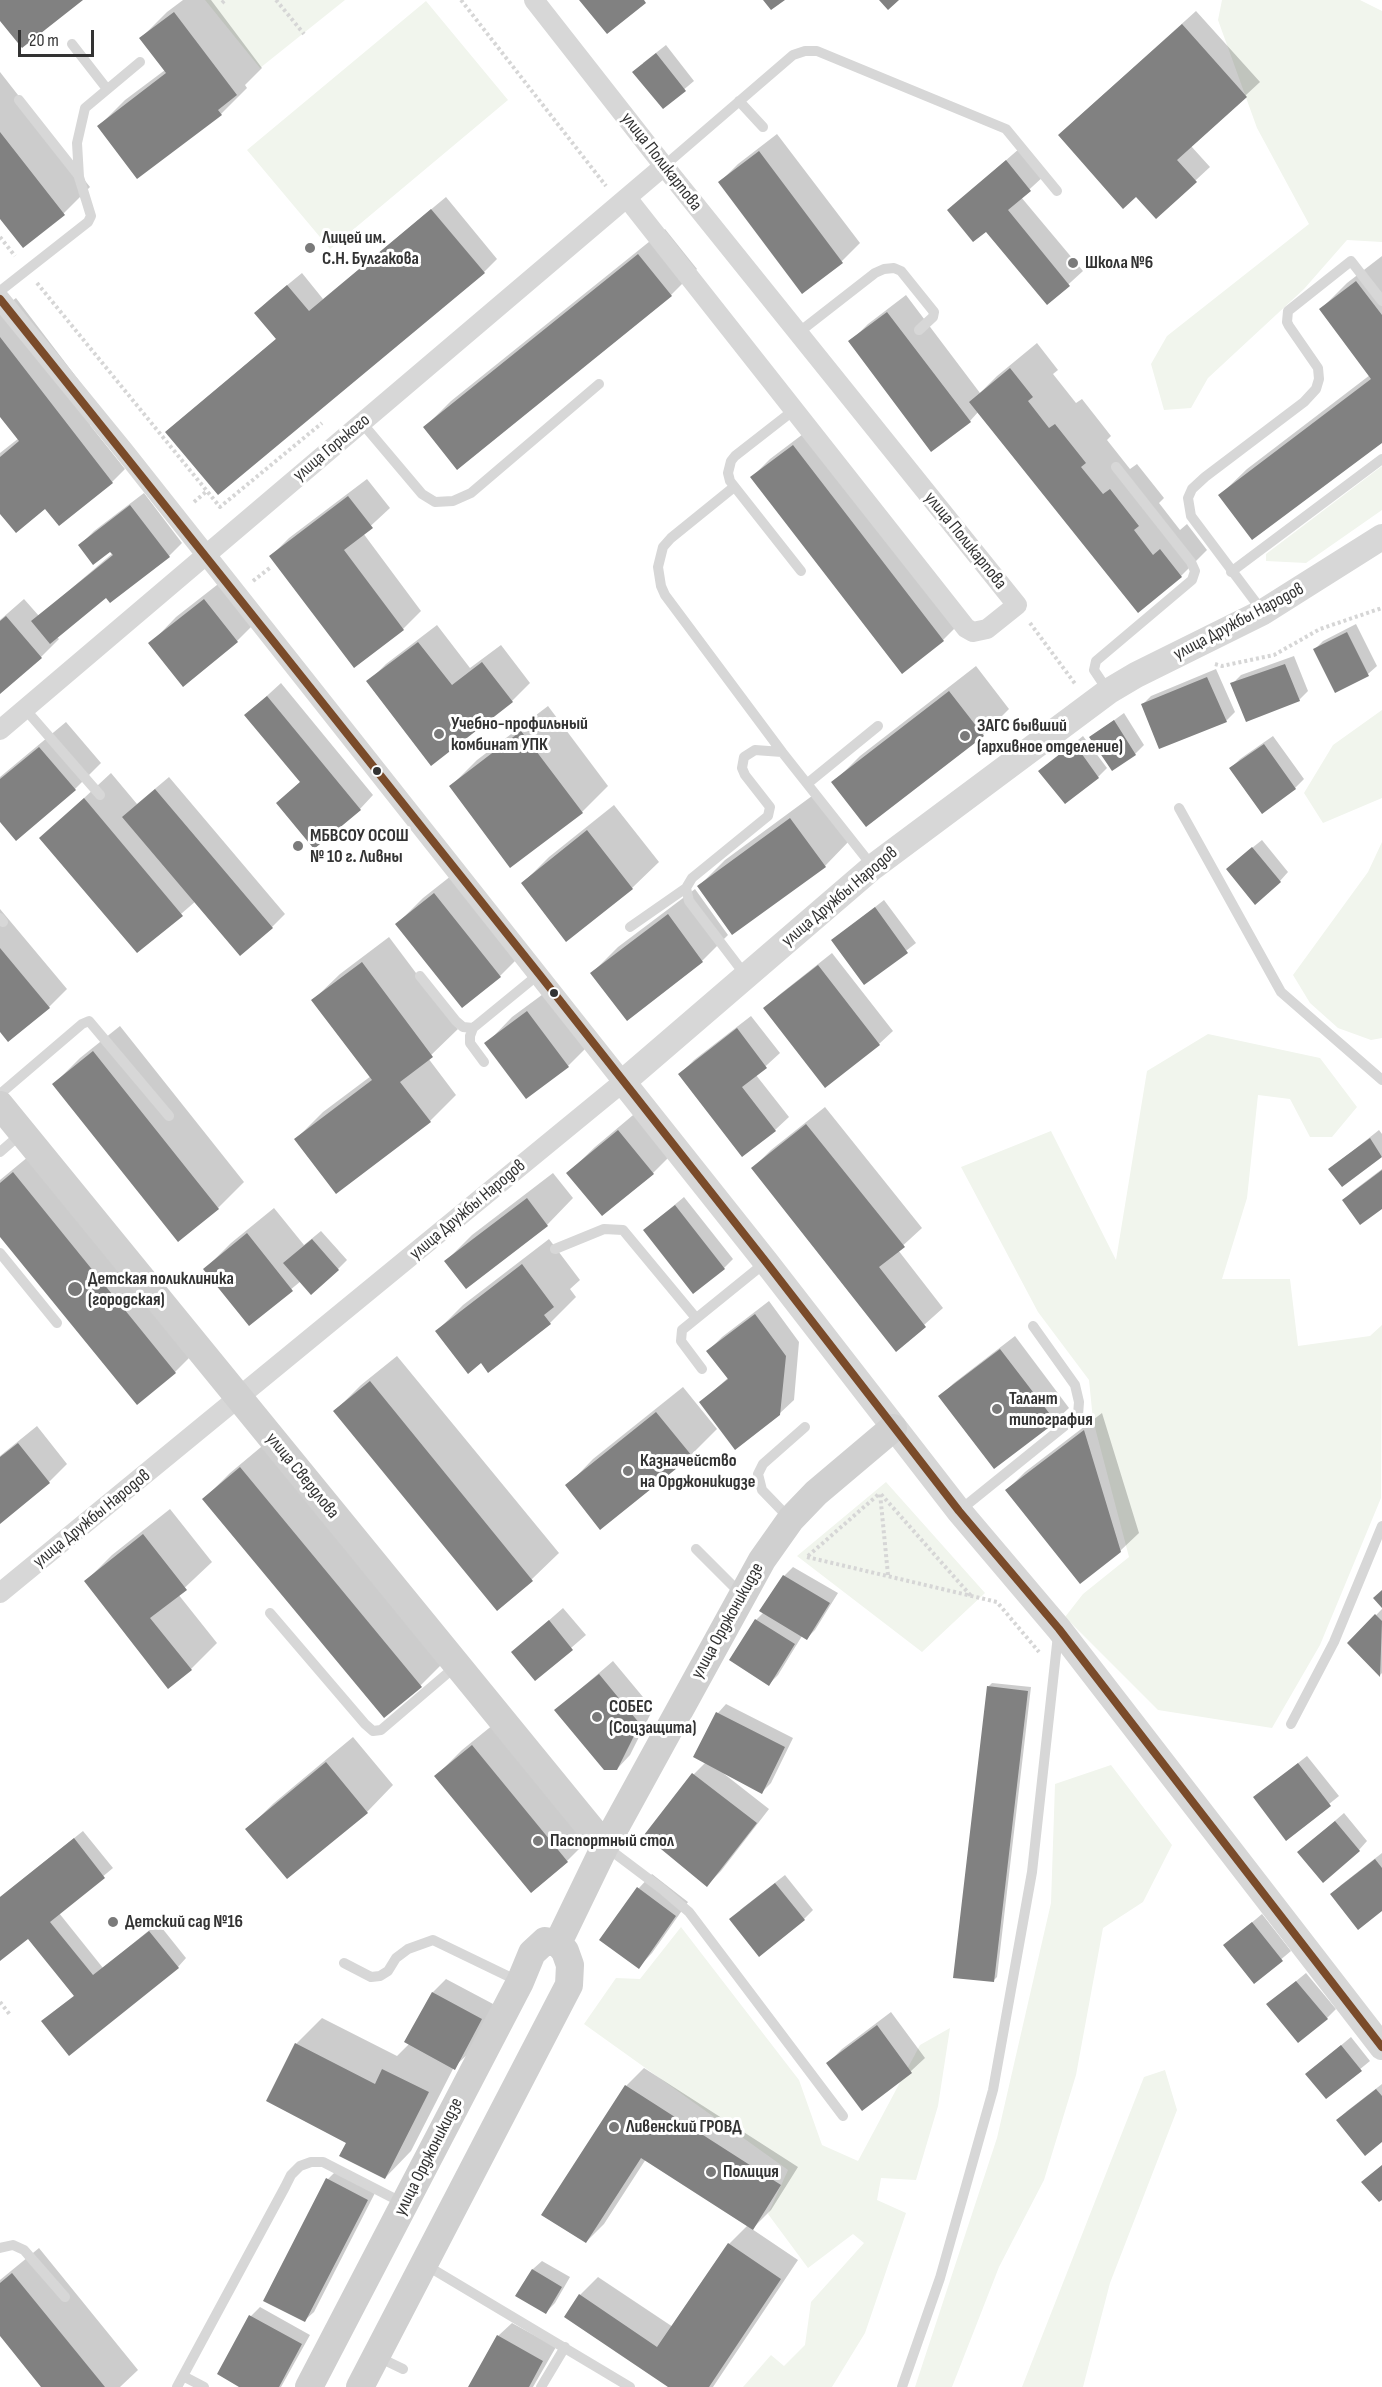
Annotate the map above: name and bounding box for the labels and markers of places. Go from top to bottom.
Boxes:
place label: Лицей им. С.Н. Булгакова [322,227,419,270]
marker: Лицей им. С.Н. Булгакова [303,241,317,255]
place label: Школа №6 [1085,252,1153,274]
marker: Школа №6 [1066,256,1080,270]
place label: Учебно-профильный комбинат УПК [451,713,588,756]
place label: ЗАГС бывший (архивное отделение) [977,715,1123,758]
marker: Учебно-профильный комбинат УПК [432,727,446,741]
marker: ЗАГС бывший (архивное отделение) [958,729,972,743]
unlabelled marker [371,765,383,777]
place label: МБВСОУ ОСОШ № 10 г. Ливны [310,825,409,868]
marker: МБВСОУ ОСОШ № 10 г. Ливны [291,839,305,853]
unlabelled marker [548,987,560,999]
place label: Детская поликлиника (городская) [88,1268,234,1310]
marker: Детская поликлиника (городская) [66,1280,84,1298]
place label: Талант типография [1009,1388,1093,1430]
marker: Талант типография [990,1402,1004,1416]
place label: Казначейство на Орджоникидзе [640,1450,755,1492]
marker: Казначейство на Орджоникидзе [621,1464,635,1478]
place label: СОБЕС (Соцзащита) [609,1696,696,1738]
marker: СОБЕС (Соцзащита) [590,1710,604,1724]
place label: Паспортный стол [550,1830,674,1852]
marker: Паспортный стол [531,1834,545,1848]
place label: Детский сад №16 [125,1911,243,1933]
marker: Детский сад №16 [106,1915,120,1929]
place label: Ливенский ГРОВД [626,2116,742,2138]
marker: Ливенский ГРОВД [607,2120,621,2134]
place label: Полиция [723,2161,779,2183]
marker: Полиция [704,2165,718,2179]

